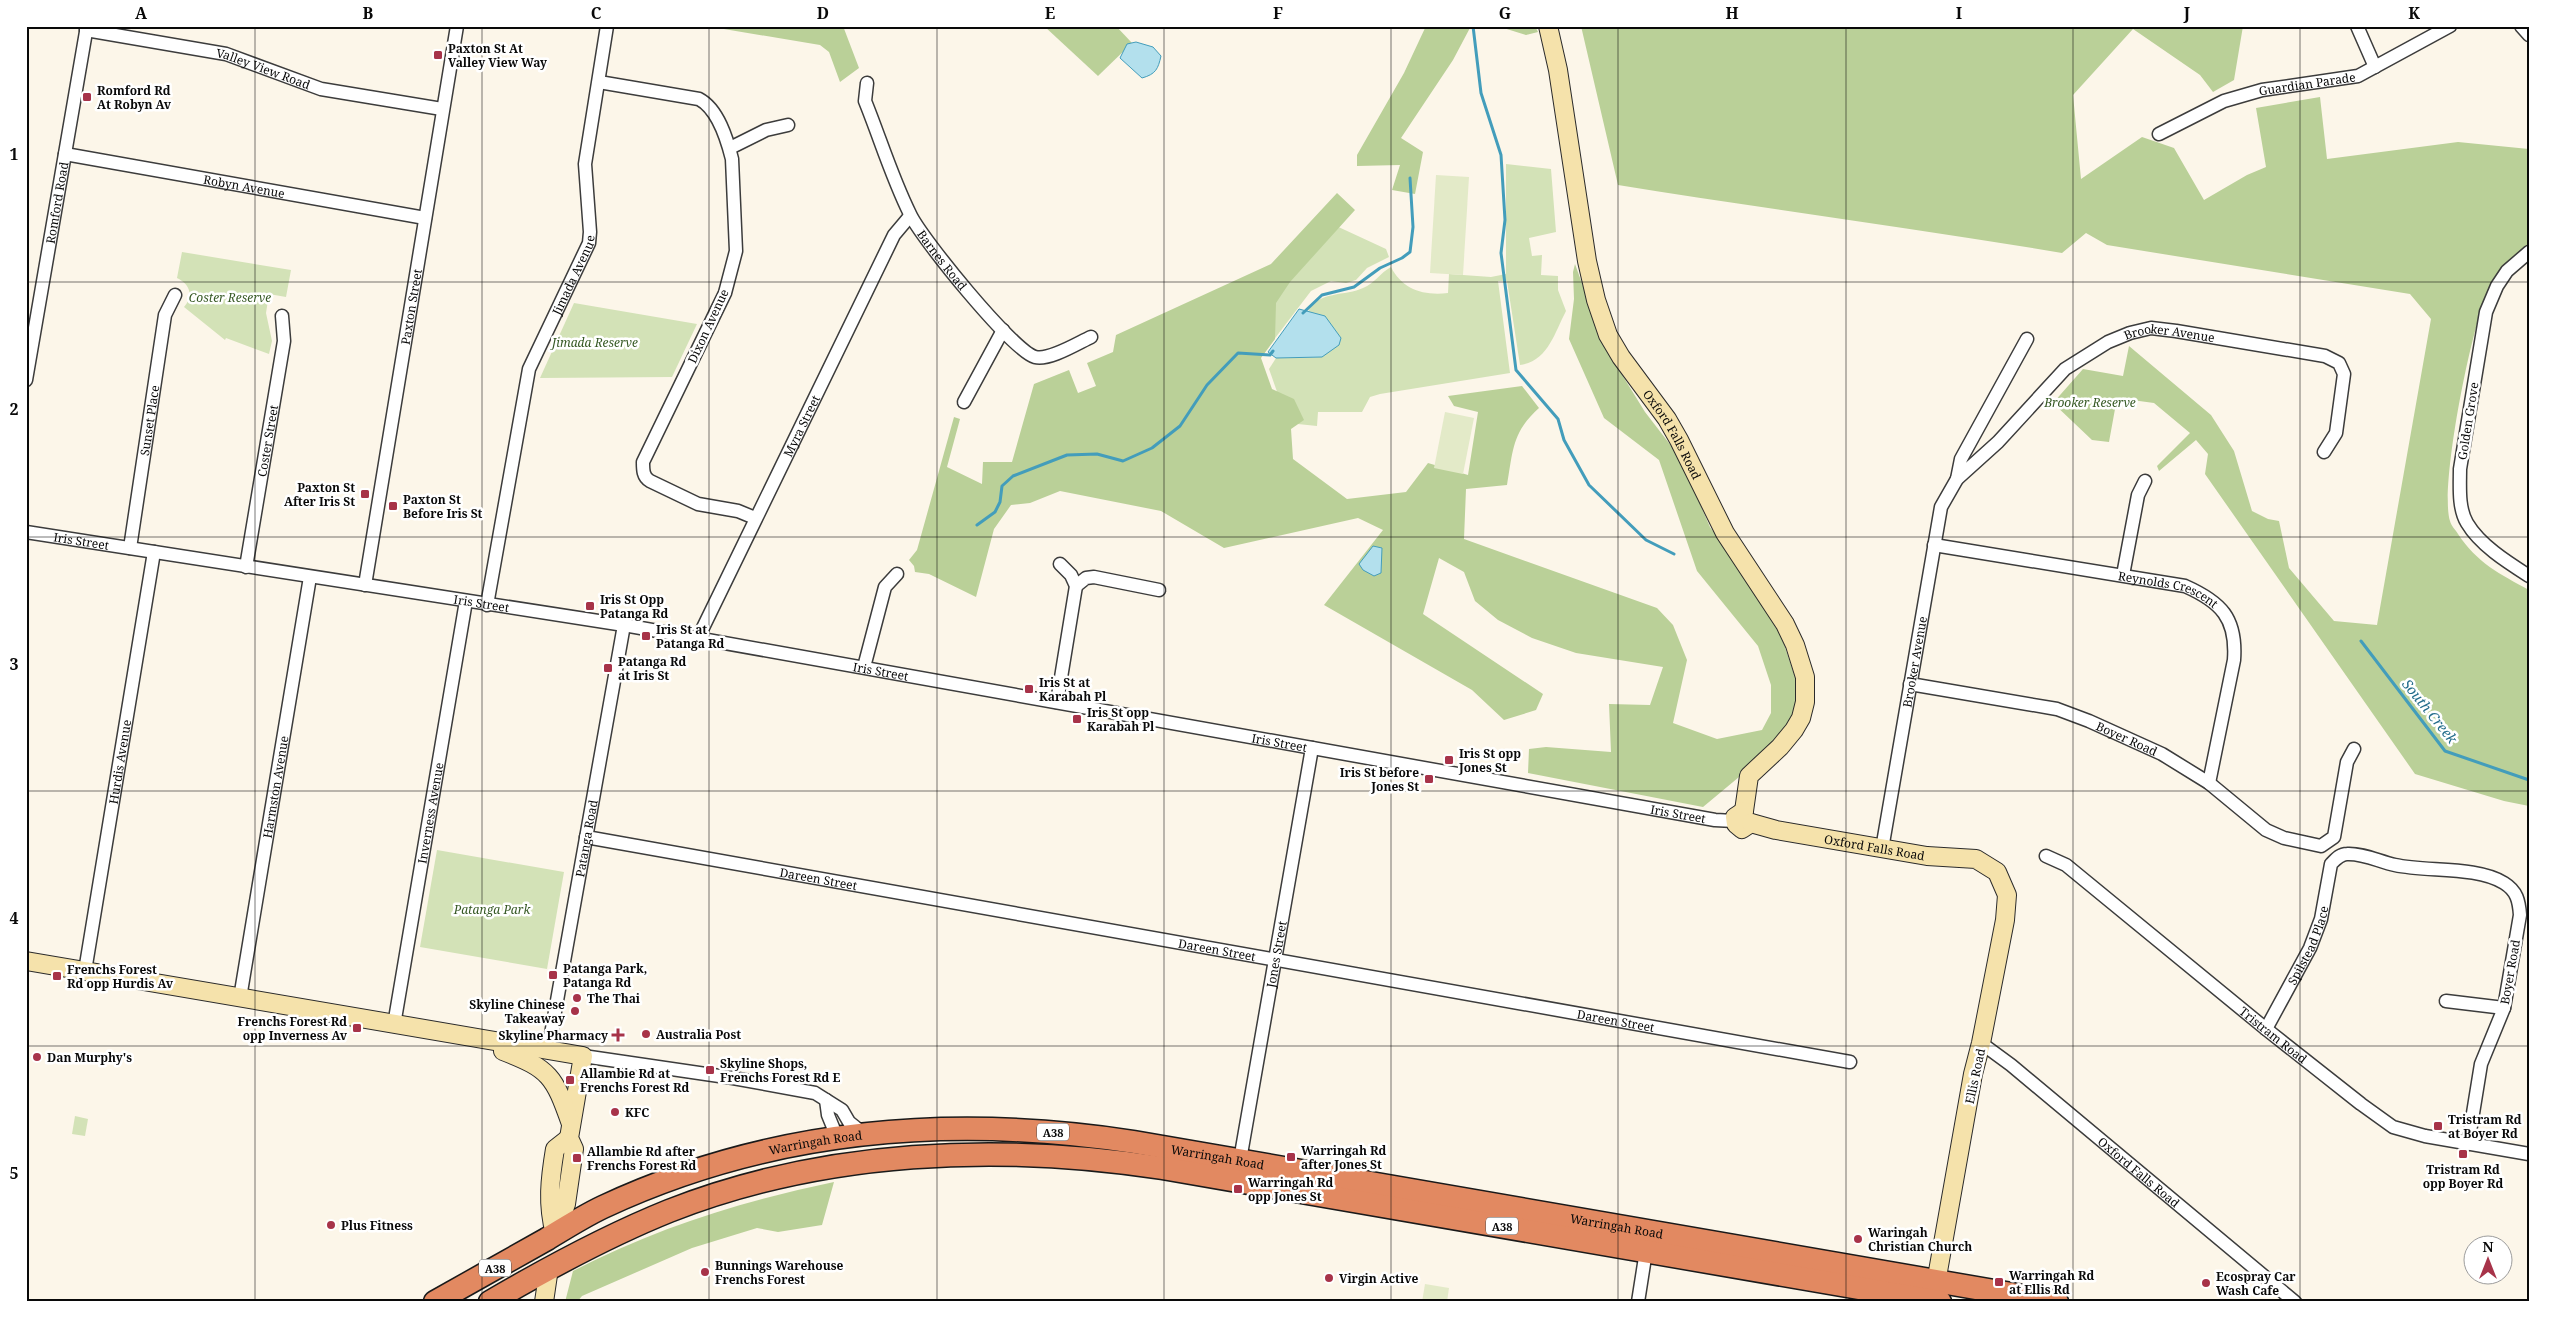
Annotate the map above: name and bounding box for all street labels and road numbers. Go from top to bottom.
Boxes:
street label: Valley View Road [215,44,313,93]
street label: Guardian Parade [2258,68,2357,99]
street label: Romford Road [41,160,72,245]
street label: Robyn Avenue [202,170,286,201]
street label: Barnes Road [914,226,972,294]
street label: Jimada Avenue [547,234,598,318]
street label: Paxton Street [396,268,425,346]
street label: Dixon Avenue [683,286,733,366]
street label: Brooker Avenue [2121,320,2216,346]
street label: Golden Grove [2453,381,2483,461]
street label: Sunset Place [135,384,163,457]
street label: Oxford Falls Road [1639,386,1706,482]
street label: Myra Street [779,392,823,460]
street label: Coster Street [253,404,282,478]
street label: Iris Street [52,528,110,553]
street label: Reynolds Crescent [2117,567,2222,611]
street label: Iris Street [453,590,510,616]
street label: Brooker Avenue [1898,615,1931,709]
street label: Iris Street [852,658,910,684]
street label: Boyer Road [2094,717,2161,760]
street label: Hurdis Avenue [104,718,135,805]
street label: Iris Street [1250,729,1308,755]
street label: Harmston Avenue [258,734,292,839]
street label: Inverness Avenue [413,761,447,865]
street label: Patanga Road [571,798,601,878]
street label: Iris Street [1649,800,1707,827]
street label: Oxford Falls Road [1823,830,1927,864]
street label: Dareen Street [778,863,858,894]
street label: Spilstead Place [2283,904,2332,988]
street label: Jones Street [1262,919,1290,990]
street label: Dareen Street [1177,934,1257,965]
street label: Boyer Road [2496,938,2524,1006]
street label: Tristram Road [2236,1002,2311,1067]
street label: Dareen Street [1576,1005,1656,1036]
street label: Ellis Road [1961,1046,1989,1105]
road number: A38 [1037,1124,1069,1140]
street label: Warringah Road [767,1126,864,1158]
street label: Oxford Falls Road [2095,1133,2184,1211]
street label: Warringah Road [1170,1140,1266,1173]
street label: Warringah Road [1569,1209,1665,1242]
road number: A38 [1486,1218,1518,1234]
road number: A38 [479,1260,511,1276]

